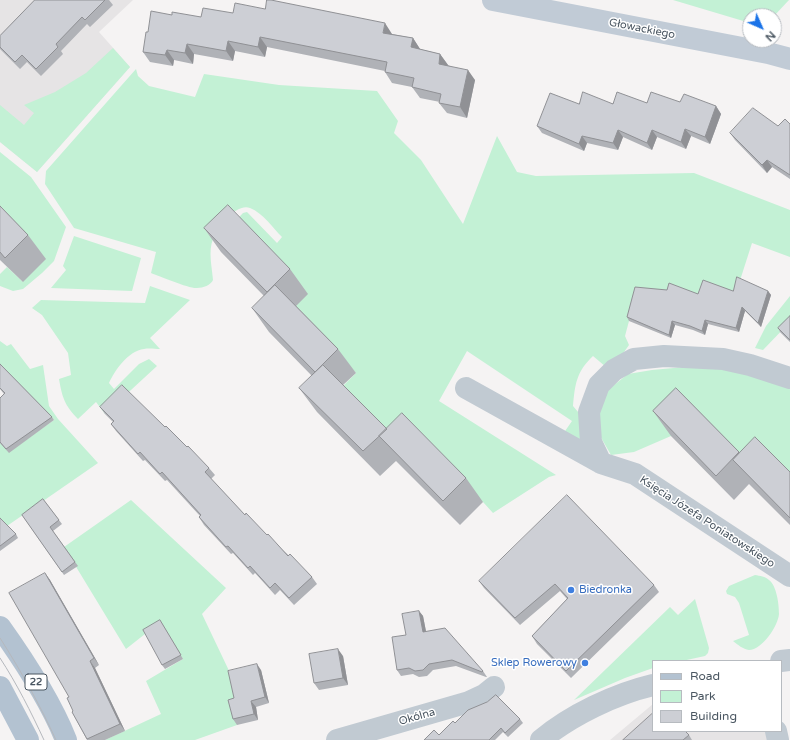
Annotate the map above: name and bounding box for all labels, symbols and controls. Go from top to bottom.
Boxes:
north arrow [742,8,782,48]
street label: Głowackiego [608,16,676,42]
text: N [762,28,778,44]
street label: Księcia Józefa Poniatowskiego [637,473,777,571]
place label: Biedronka [579,583,632,597]
marker: Biedronka [566,585,576,595]
place label: Sklep Rowerowy [491,656,577,670]
marker: Sklep Rowerowy [580,658,590,668]
legend [652,660,782,732]
text: Road [690,669,720,683]
road number: 22 [25,674,47,690]
text: Park [690,689,716,703]
street label: Okólna [397,706,437,728]
text: Building [690,709,737,723]

